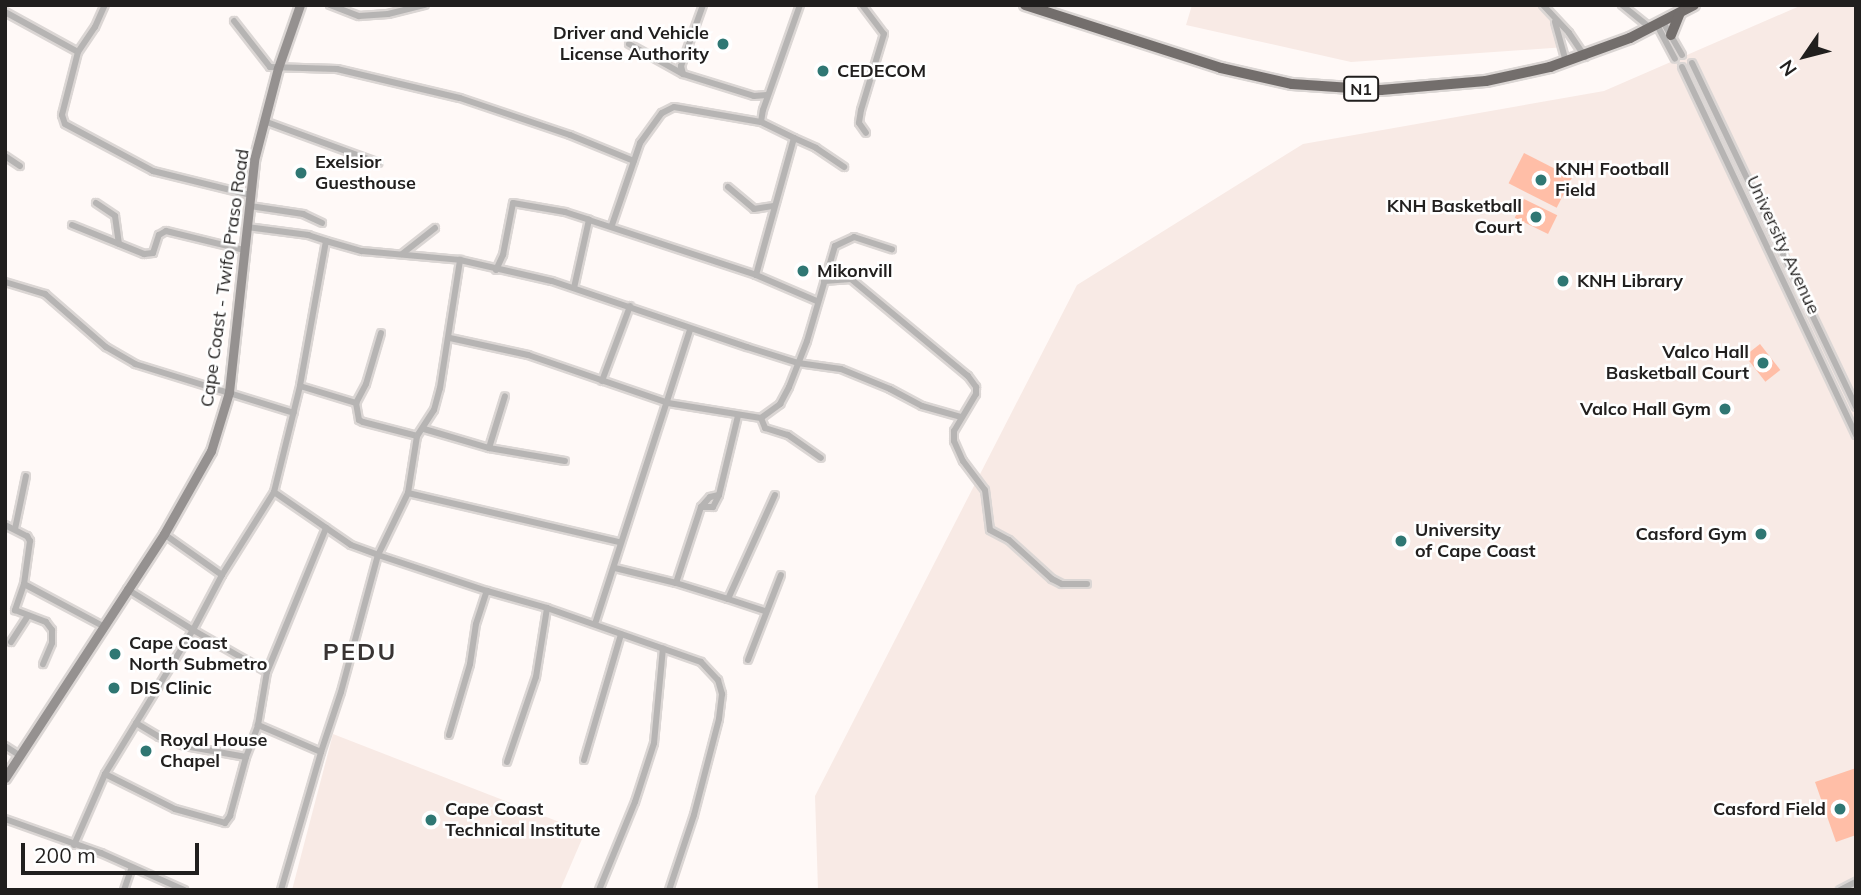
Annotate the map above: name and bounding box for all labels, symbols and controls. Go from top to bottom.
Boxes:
north arrow [1770,21,1840,91]
place label: Driver and Vehicle License Authority [553,23,709,66]
marker: Driver and Vehicle License Authority [715,36,731,52]
text: N [1774,55,1802,81]
place label: CEDECOM [837,60,926,82]
marker: CEDECOM [815,63,831,79]
road number: N1 [1342,76,1380,102]
street label: Cape Coast - Twifo Praso Road [196,148,254,408]
place label: Exelsior Guesthouse [315,152,416,194]
place label: KNH Football Field [1555,159,1669,202]
marker: Exelsior Guesthouse [293,165,309,181]
marker: KNH Football Field [1533,172,1549,188]
street label: University Avenue [1741,172,1825,318]
place label: KNH Basketball Court [1387,196,1522,238]
marker: KNH Basketball Court [1528,209,1544,225]
place label: Mikonvill [817,260,892,282]
marker: Mikonvill [795,263,811,279]
place label: KNH Library [1577,270,1683,292]
marker: KNH Library [1555,273,1571,289]
place label: Valco Hall Basketball Court [1606,342,1749,384]
marker: Valco Hall Basketball Court [1755,355,1771,371]
place label: Valco Hall Gym [1580,398,1711,420]
marker: Valco Hall Gym [1717,401,1733,417]
place label: University of Cape Coast [1415,520,1536,562]
place label: Casford Gym [1635,523,1747,545]
marker: Casford Gym [1753,526,1769,542]
marker: University of Cape Coast [1393,533,1409,549]
place label: Cape Coast North Submetro [129,633,267,676]
district label: PEDU [323,638,397,666]
marker: Cape Coast North Submetro [107,646,123,662]
place label: DIS Clinic [130,677,212,699]
marker: DIS Clinic [104,678,124,698]
place label: Royal House Chapel [160,730,267,772]
marker: Royal House Chapel [138,743,154,759]
place label: Casford Field [1713,798,1826,820]
place label: Cape Coast Technical Institute [445,799,600,842]
marker: Casford Field [1832,801,1848,817]
marker: Cape Coast Technical Institute [423,812,439,828]
scale bar [24,828,203,872]
text: 200 m [34,842,96,868]

